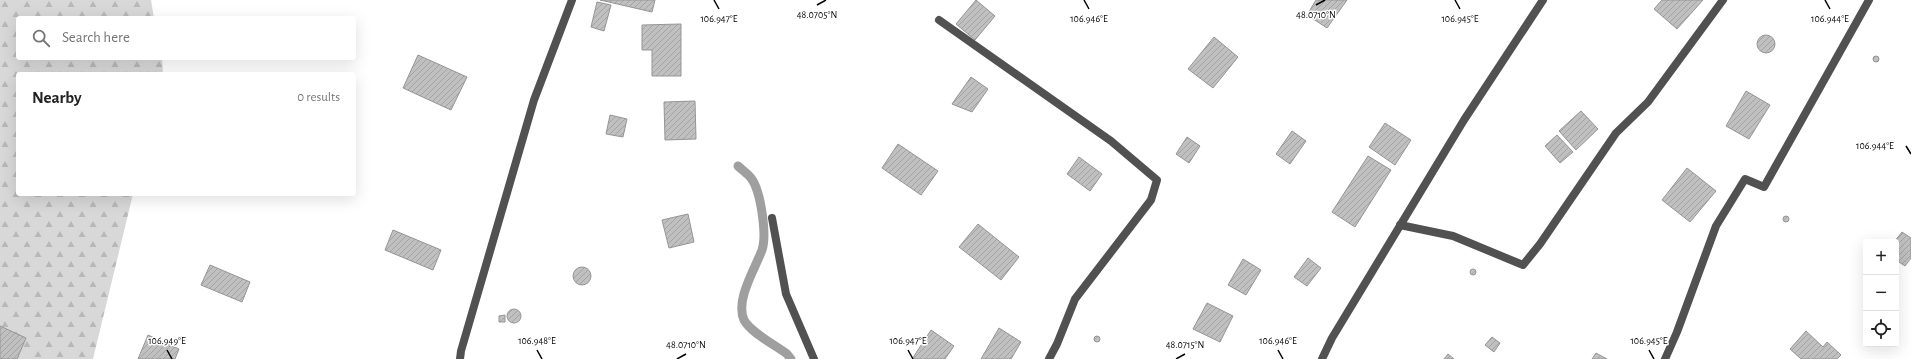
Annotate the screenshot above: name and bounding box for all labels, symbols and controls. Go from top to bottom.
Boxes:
text: 48.0705°N [797,10,837,20]
text: 48.0710°N [1296,10,1336,20]
text: 106.947°E [700,14,738,24]
text: 106.946°E [1070,14,1108,24]
text: 106.945°E [1441,14,1479,24]
text: 106.944°E [1811,14,1849,24]
search box [16,16,356,60]
icon: search [30,27,52,49]
text: Search here [62,30,130,45]
text: Nearby [32,89,82,106]
text: 0 results [297,91,340,104]
text: 106.944°E [1856,141,1894,151]
map controls [1863,239,1899,347]
button: + [1863,239,1899,275]
button: − [1863,275,1899,311]
button: locate [1863,311,1899,347]
text: 106.949°E [148,336,186,346]
text: 106.948°E [518,336,556,346]
text: 106.947°E [889,336,927,346]
text: 106.946°E [1259,336,1297,346]
text: 106.945°E [1630,336,1668,346]
text: 48.0710°N [666,340,706,350]
text: 48.0715°N [1166,340,1204,350]

